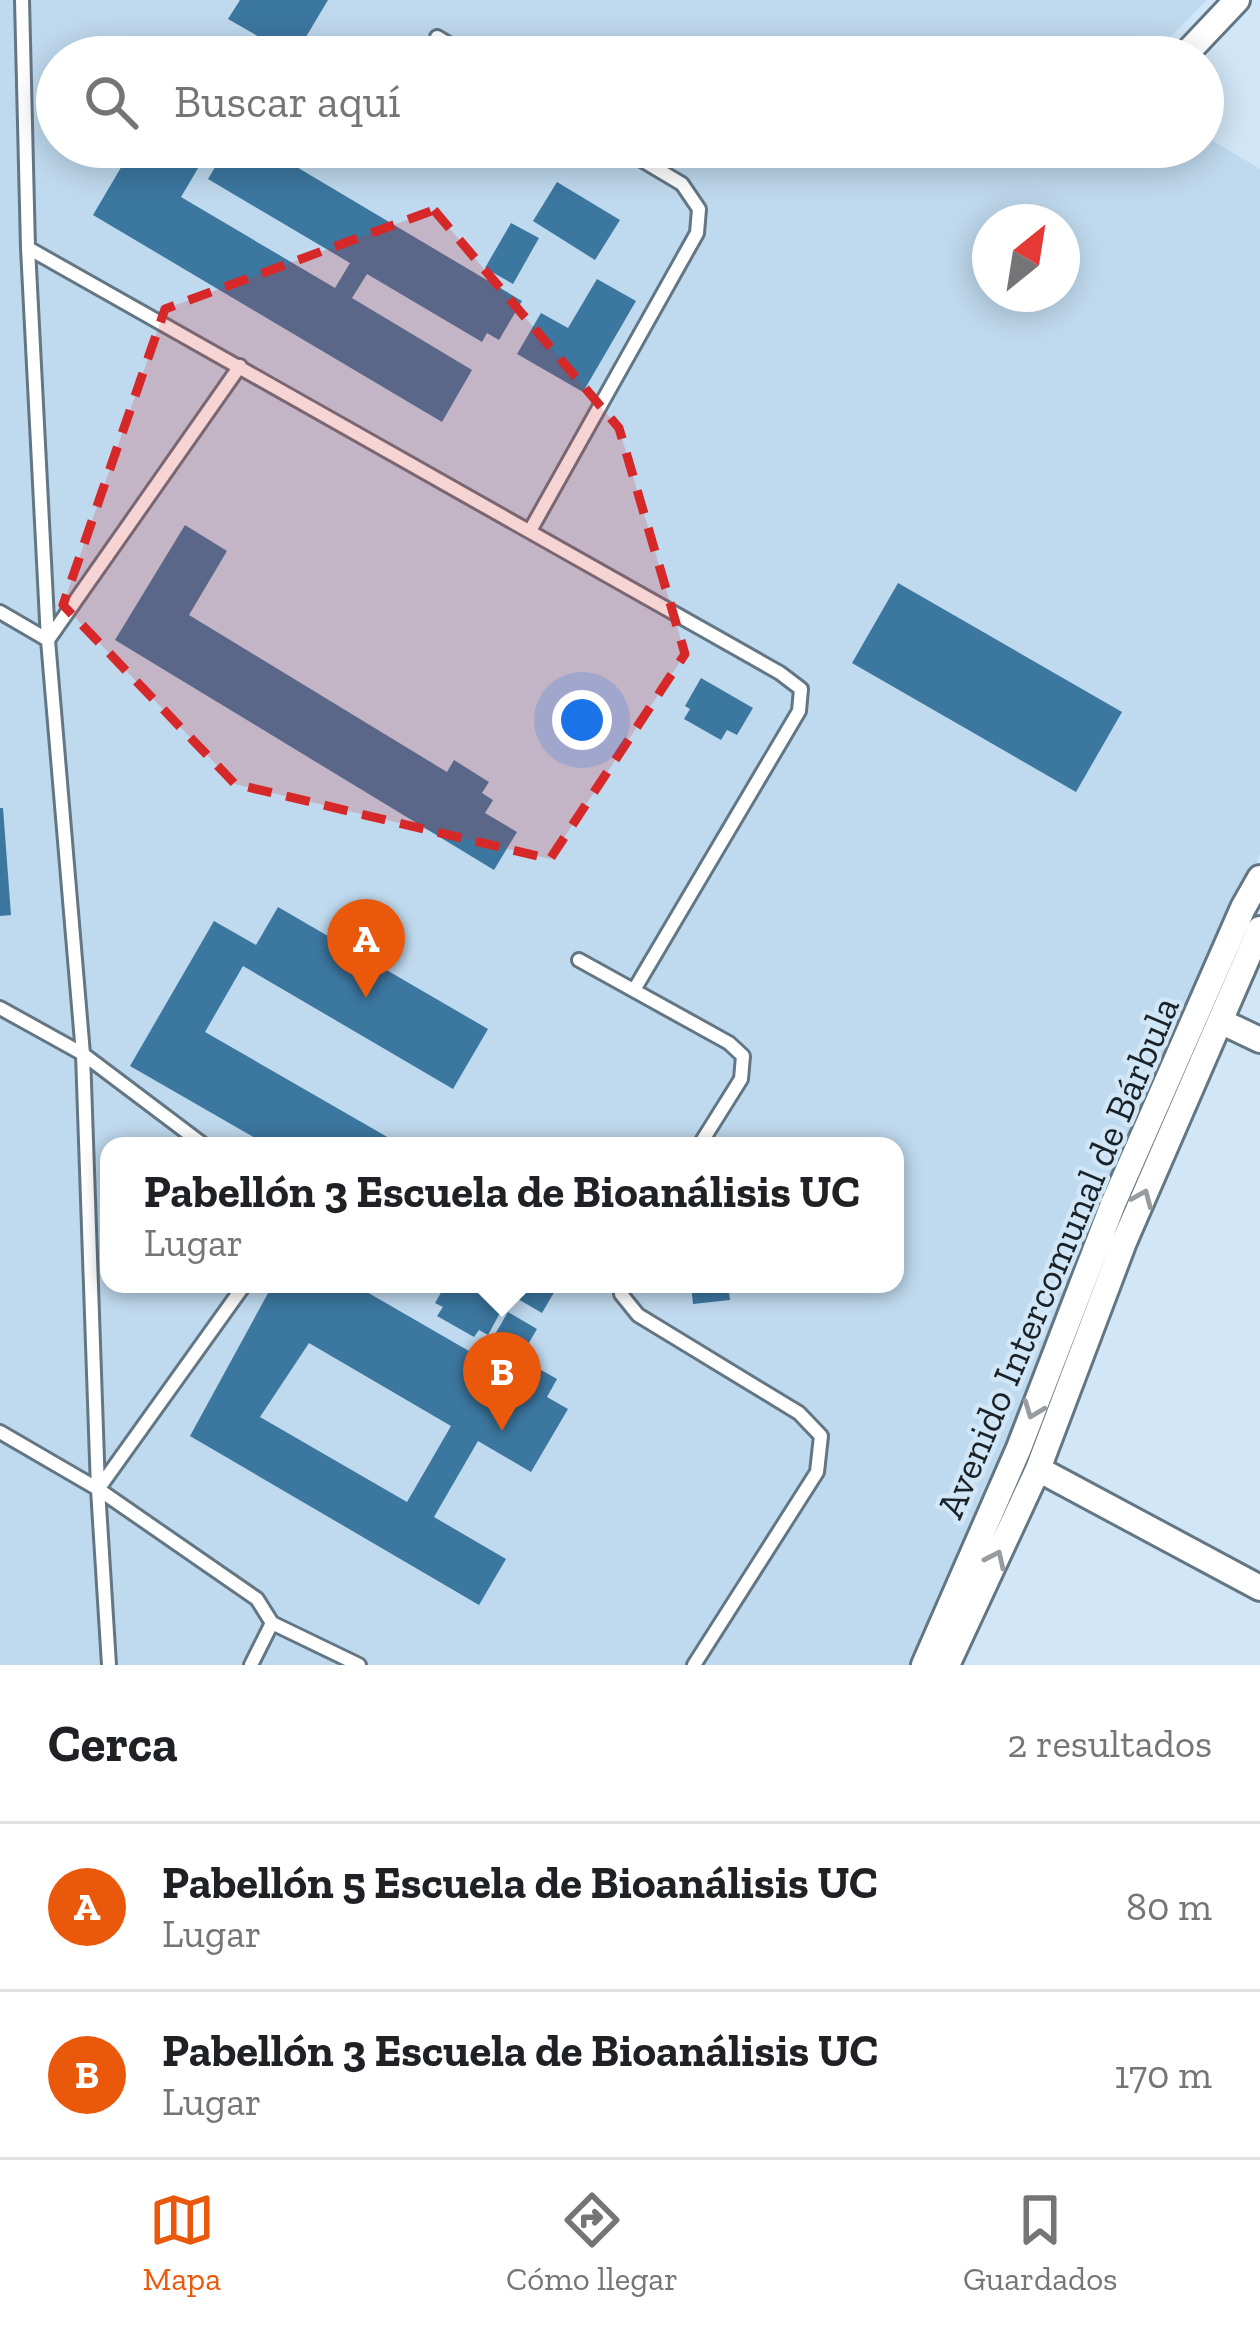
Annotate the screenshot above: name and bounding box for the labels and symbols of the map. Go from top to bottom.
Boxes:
north arrow [972,204,1080,312]
your location [552,690,612,750]
pin: A [327,899,405,998]
street label: Avenido Intercomunal de Bárbula [926,989,1189,1525]
one-way arrow [1129,1188,1153,1210]
pin: B [463,1332,541,1431]
one-way arrow [1023,1398,1048,1419]
one-way arrow [982,1550,1006,1571]

